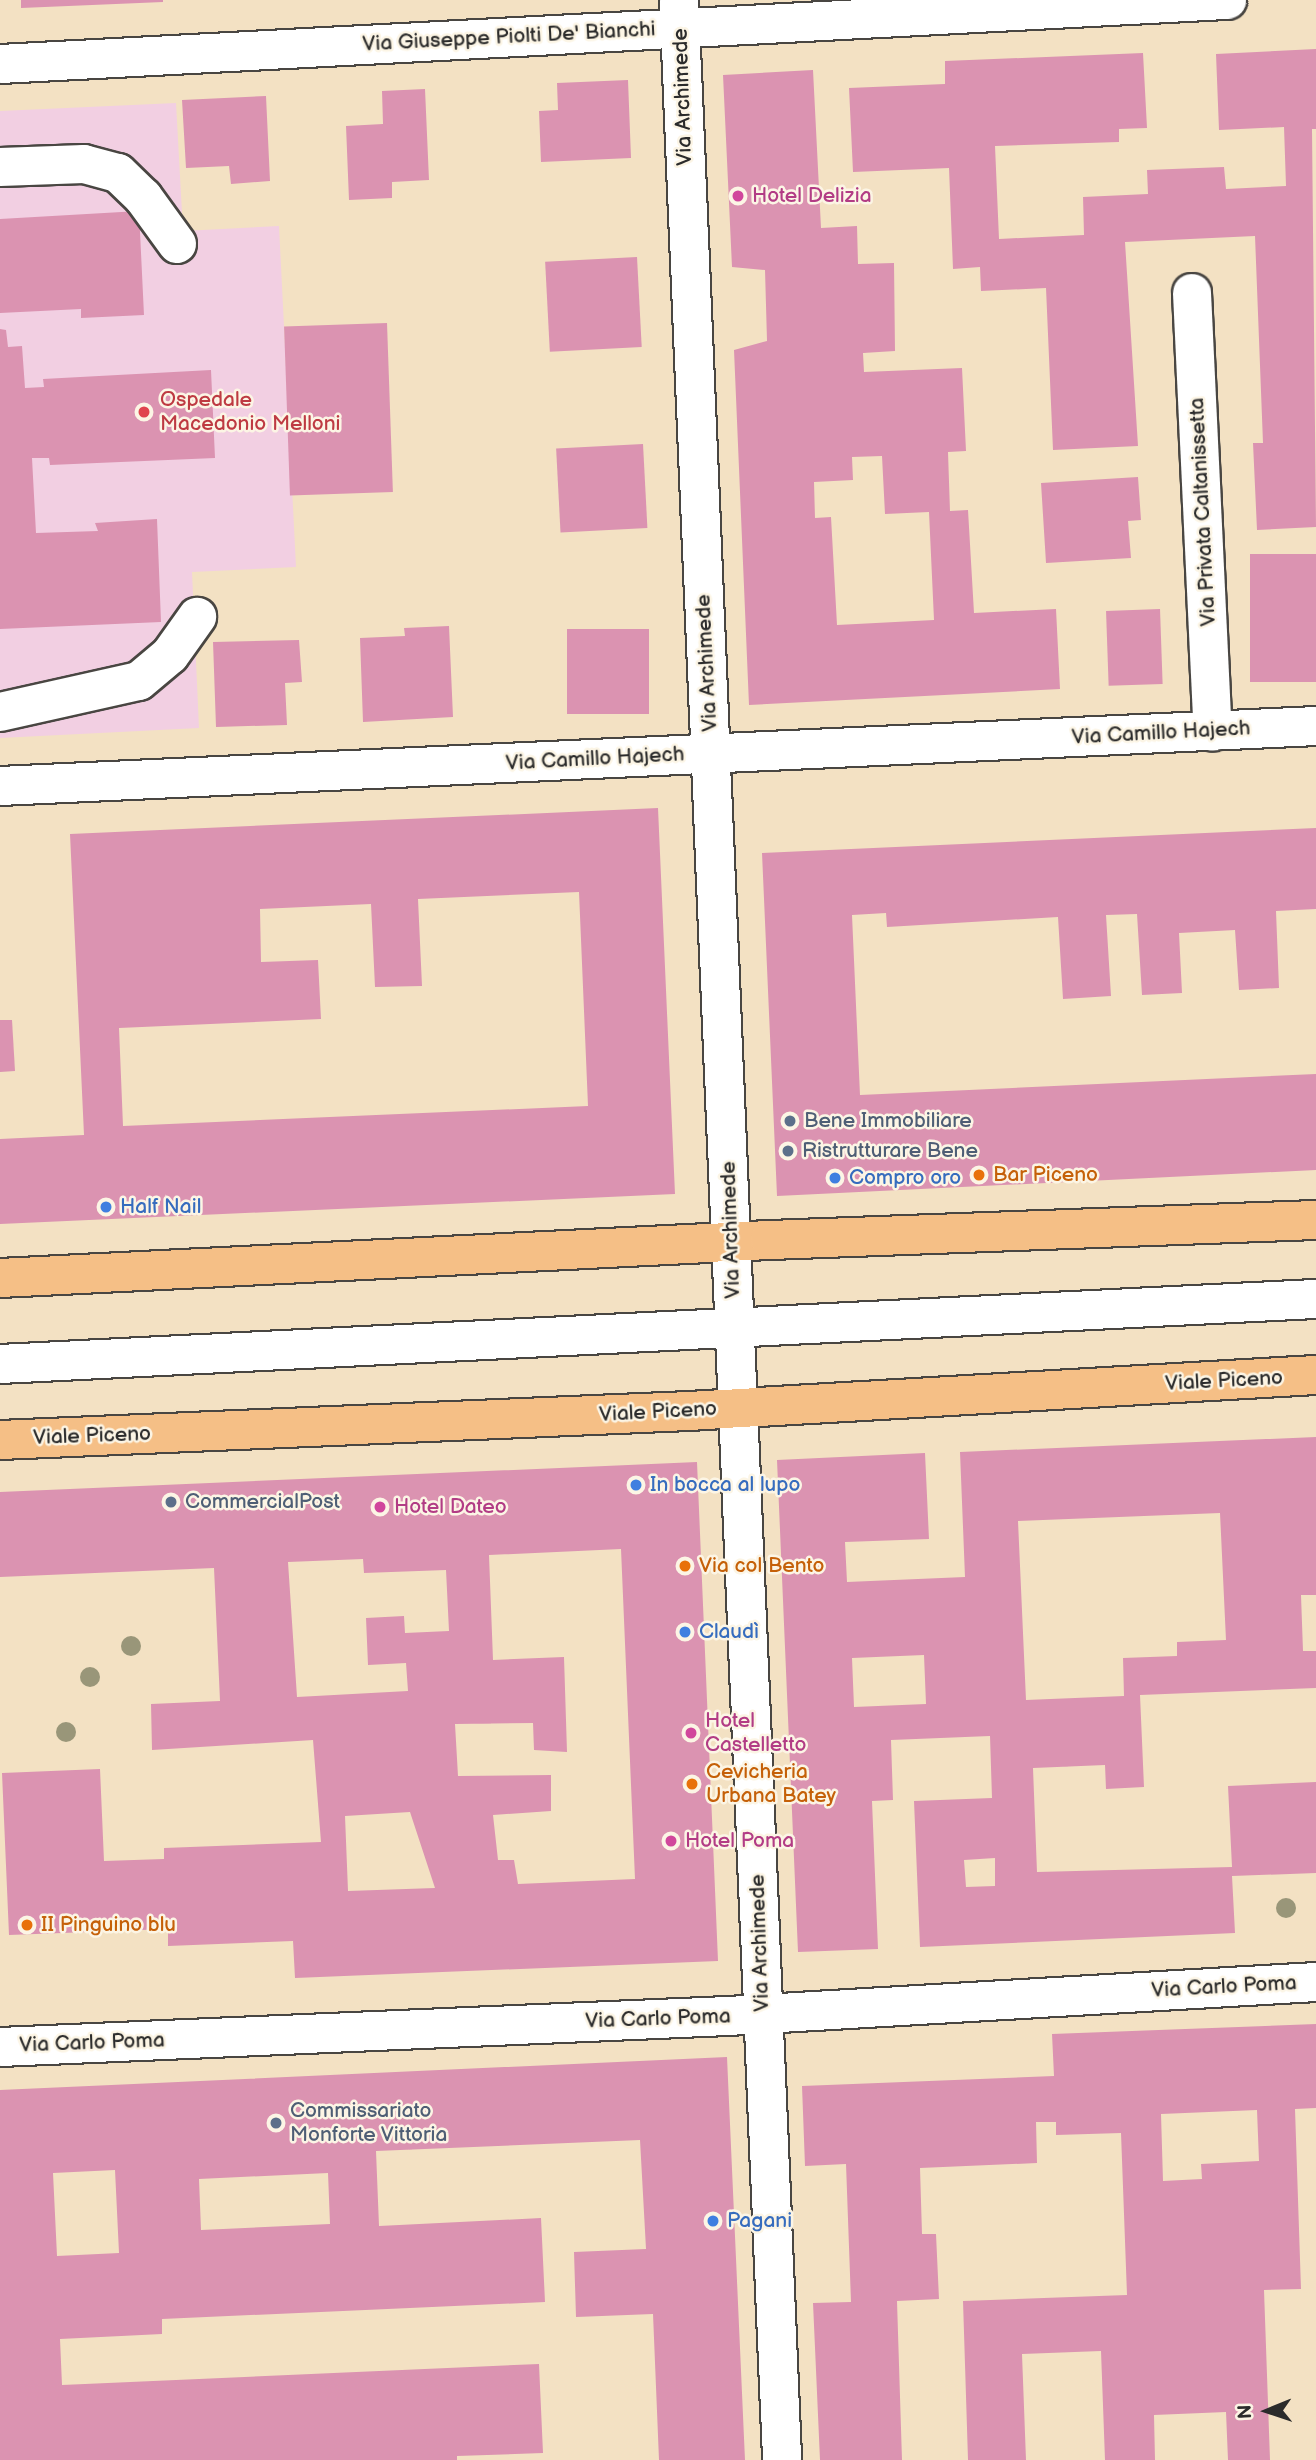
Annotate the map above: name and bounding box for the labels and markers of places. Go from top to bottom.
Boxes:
place label: Hotel Delizia [752,183,872,209]
marker: Hotel Delizia [730,188,746,204]
place label: Ospedale Macedonio Melloni [160,387,340,437]
marker: Ospedale Macedonio Melloni [134,402,154,422]
place label: Bene Immobiliare [804,1108,972,1134]
marker: Bene Immobiliare [782,1113,798,1129]
place label: Ristrutturare Bene [802,1138,978,1164]
marker: Ristrutturare Bene [780,1143,796,1159]
place label: Bar Piceno [993,1162,1098,1188]
place label: Compro oro [849,1165,961,1191]
marker: Bar Piceno [971,1167,987,1183]
marker: Compro oro [827,1170,843,1186]
place label: Half Nail [120,1194,201,1220]
marker: Half Nail [98,1199,114,1215]
place label: In bocca al lupo [650,1472,800,1498]
marker: In bocca al lupo [628,1477,644,1493]
place label: CommercialPost [185,1489,340,1515]
marker: CommercialPost [163,1494,179,1510]
place label: Hotel Dateo [394,1494,507,1520]
marker: Hotel Dateo [372,1499,388,1515]
place label: Via col Bento [699,1553,824,1579]
marker: Via col Bento [677,1558,693,1574]
place label: Claudì [699,1619,759,1645]
marker: Claudì [677,1624,693,1640]
place label: Hotel Castelletto [705,1708,806,1758]
marker: Hotel Castelletto [683,1725,699,1741]
place label: Cevicheria Urbana Batey [706,1759,836,1809]
marker: Cevicheria Urbana Batey [684,1776,700,1792]
place label: Hotel Poma [685,1828,794,1854]
marker: Hotel Poma [663,1833,679,1849]
place label: II Pinguino blu [41,1912,176,1938]
marker: II Pinguino blu [19,1917,35,1933]
place label: Commissariato Monforte Vittoria [290,2098,448,2148]
marker: Commissariato Monforte Vittoria [268,2115,284,2131]
place label: Pagani [727,2208,792,2234]
marker: Pagani [705,2213,721,2229]

